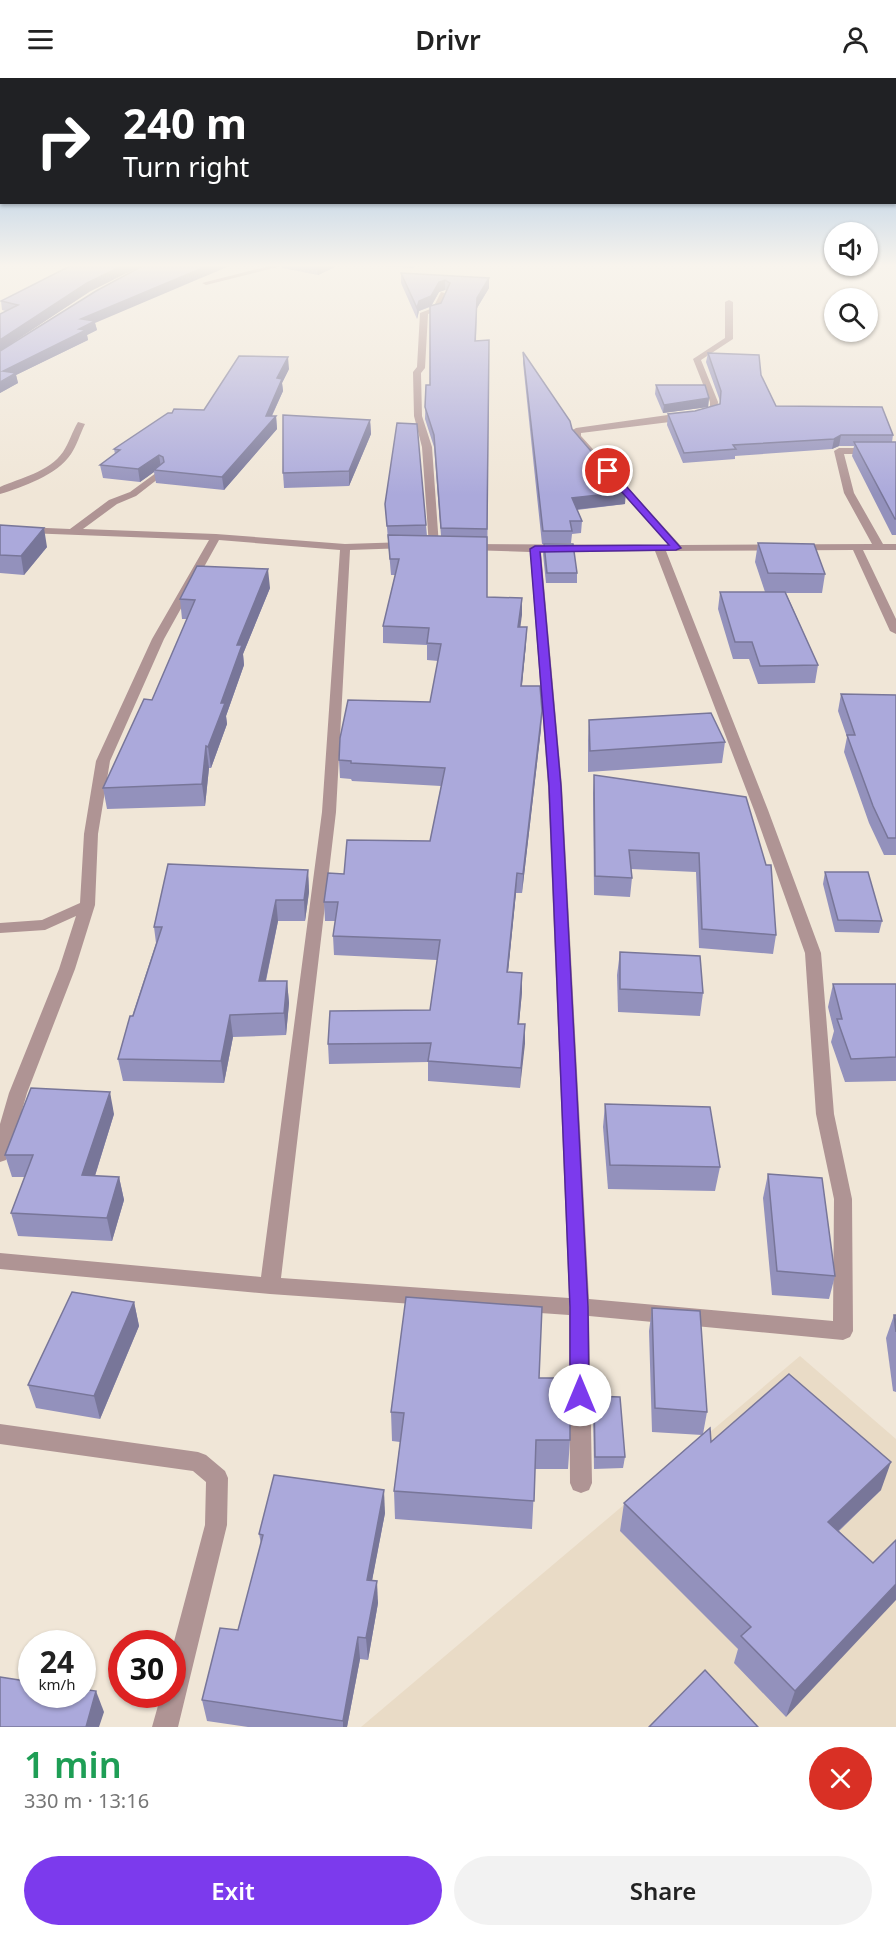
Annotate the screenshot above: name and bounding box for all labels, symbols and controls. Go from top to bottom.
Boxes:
text: Drivr [415,21,481,58]
icon: menu [24,23,57,56]
icon: person [839,23,872,56]
text: 240 m [123,94,247,151]
icon: right [24,102,102,180]
text: Turn right [123,148,249,185]
map controls [824,222,878,342]
button: sound [824,222,878,276]
button: search [824,288,878,342]
pin [582,445,633,496]
icon: arrive [591,454,624,487]
position arrow [548,1363,612,1427]
speed limit sign: 30 [108,1630,186,1708]
text: 24 [40,1641,74,1682]
text: km/h [39,1674,75,1694]
text: 1 min [24,1740,122,1789]
button: close [809,1747,872,1810]
text: 330 m · 13:16 [24,1787,149,1814]
button: Exit [24,1856,442,1925]
button: Share [454,1856,872,1925]

